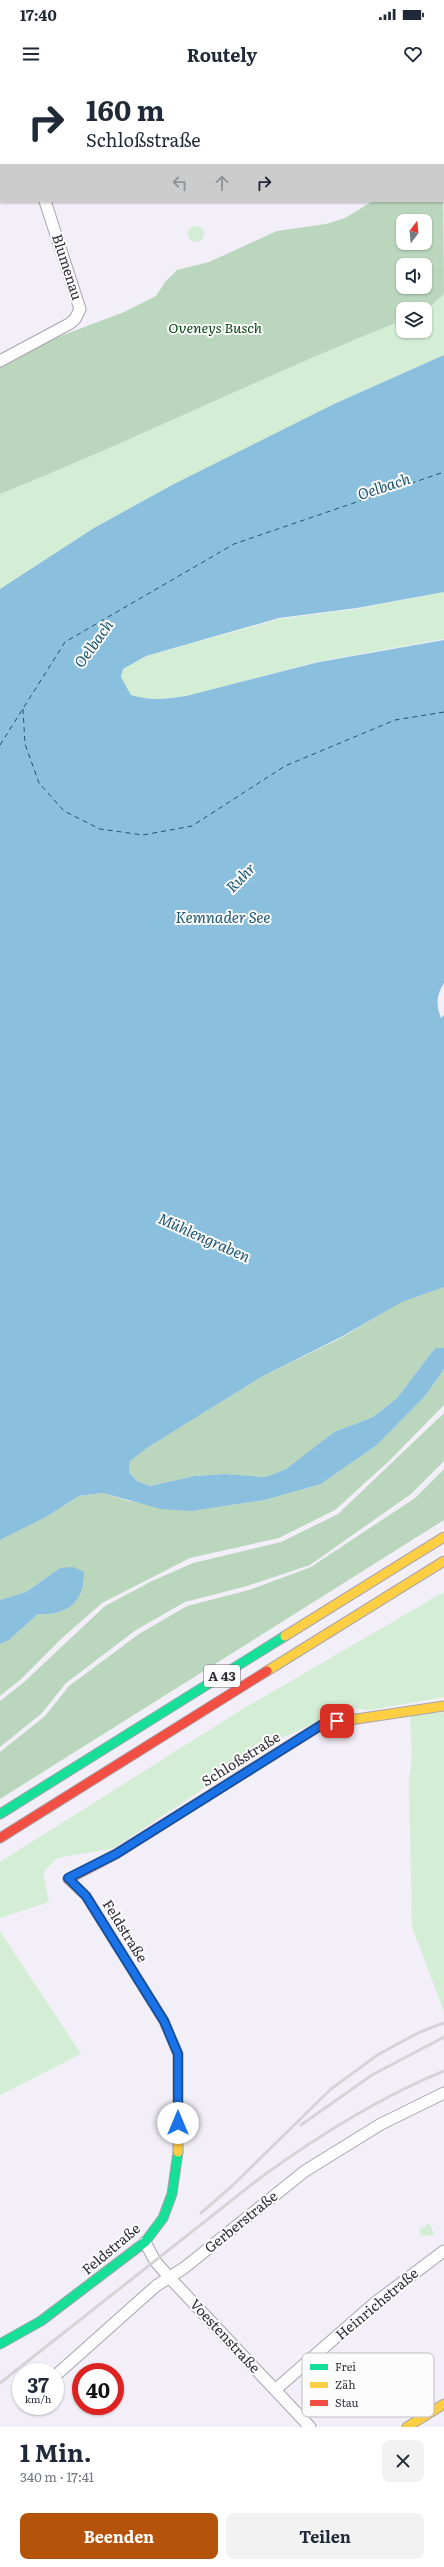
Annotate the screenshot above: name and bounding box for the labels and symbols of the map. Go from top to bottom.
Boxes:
north arrow [396,214,432,250]
street label: Blumenau [48,231,88,302]
park label: Oveneys Busch [168,317,263,337]
water label: Oelbach [354,466,413,505]
water label: Oelbach [68,614,118,672]
water label: Ruhr [220,857,260,897]
water label: Kemnader See [176,905,270,928]
water label: Mühlengraben [155,1206,254,1267]
road number: A 43 [204,1665,240,1687]
pin [320,1704,354,1738]
street label: Schloßstraße [197,1726,284,1790]
street label: Feldstraße [99,1895,153,1966]
position arrow [157,2102,199,2144]
street label: Gerberstraße [200,2186,281,2257]
street label: Feldstraße [77,2218,144,2279]
street label: Heinrichstraße [331,2263,422,2344]
street label: Voestenstraße [186,2294,265,2377]
legend [302,2353,434,2417]
text: Frei [335,2358,356,2374]
speed limit sign: 40 [72,2363,124,2415]
text: Zäh [335,2376,355,2392]
text: Stau [335,2394,358,2410]

